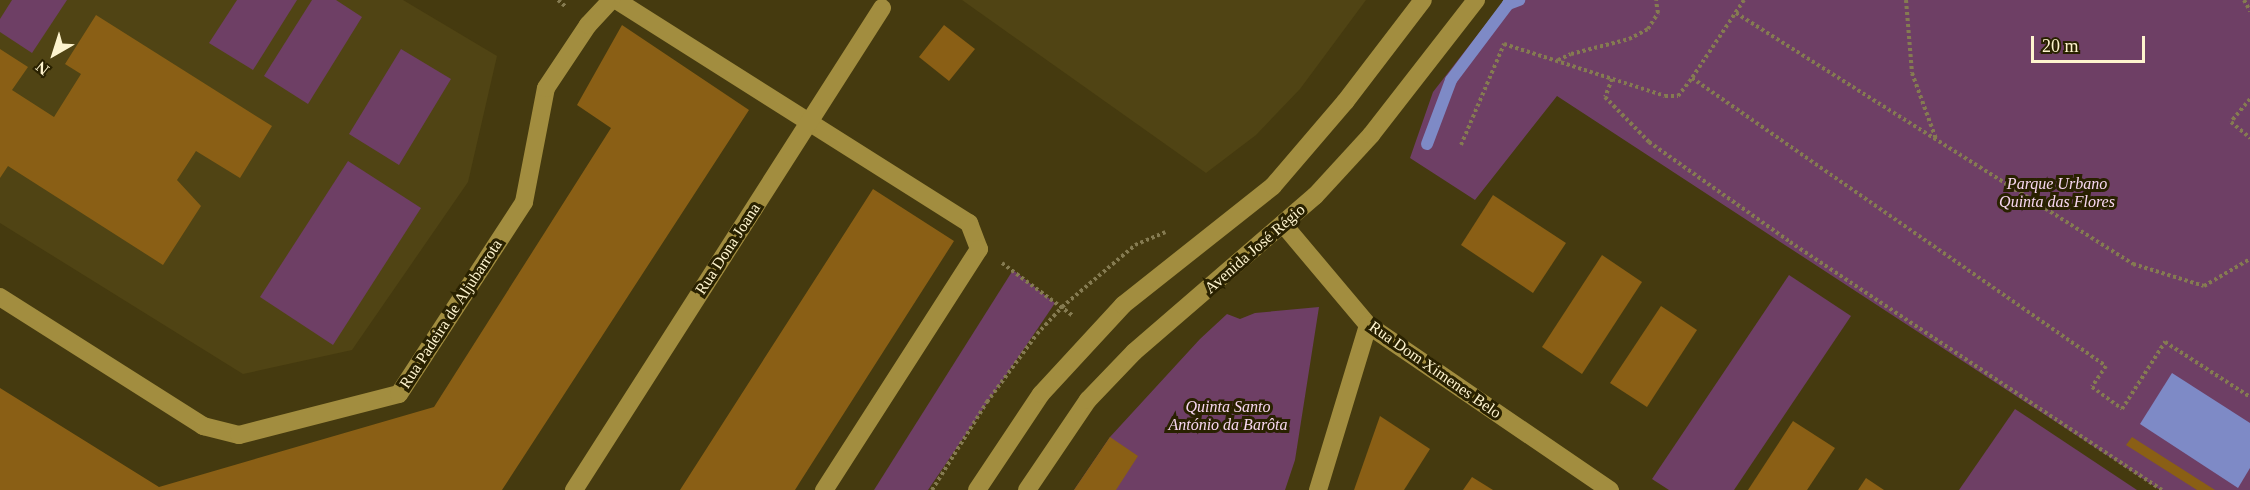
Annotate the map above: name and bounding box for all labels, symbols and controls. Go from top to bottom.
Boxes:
north arrow [24,24,84,84]
scale bar [2034,24,2148,62]
text: 20 m [2042,36,2079,56]
text: N [33,58,52,79]
park label: Parque Urbano Quinta das Flores [1999,174,2115,212]
street label: Rua Dona Joana [691,200,765,298]
street label: Avenida José Régio [1201,200,1309,298]
street label: Rua Padeira de Aljubarrota [395,236,507,392]
street label: Rua Dom Ximenes Belo [1365,317,1505,423]
park label: Quinta Santo António da Barôta [1168,397,1288,435]

